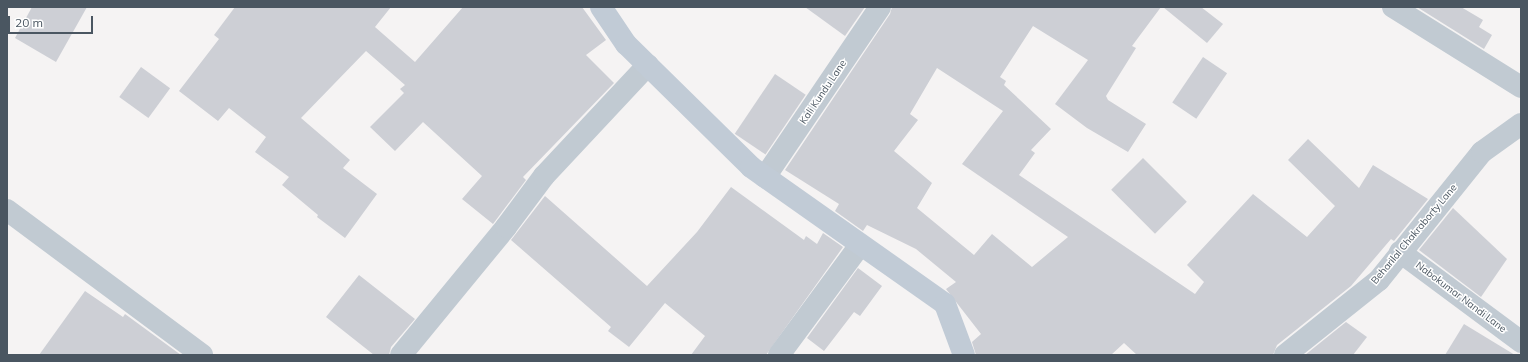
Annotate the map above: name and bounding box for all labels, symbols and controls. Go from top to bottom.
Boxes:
scale bar [10,8,95,34]
text: 20 m [15,15,43,30]
street label: Kali Kundu Lane [797,58,849,126]
street label: Beharilal Chakraborty Lane [1369,182,1459,286]
street label: Nabokumar Nandi Lane [1413,259,1509,335]

